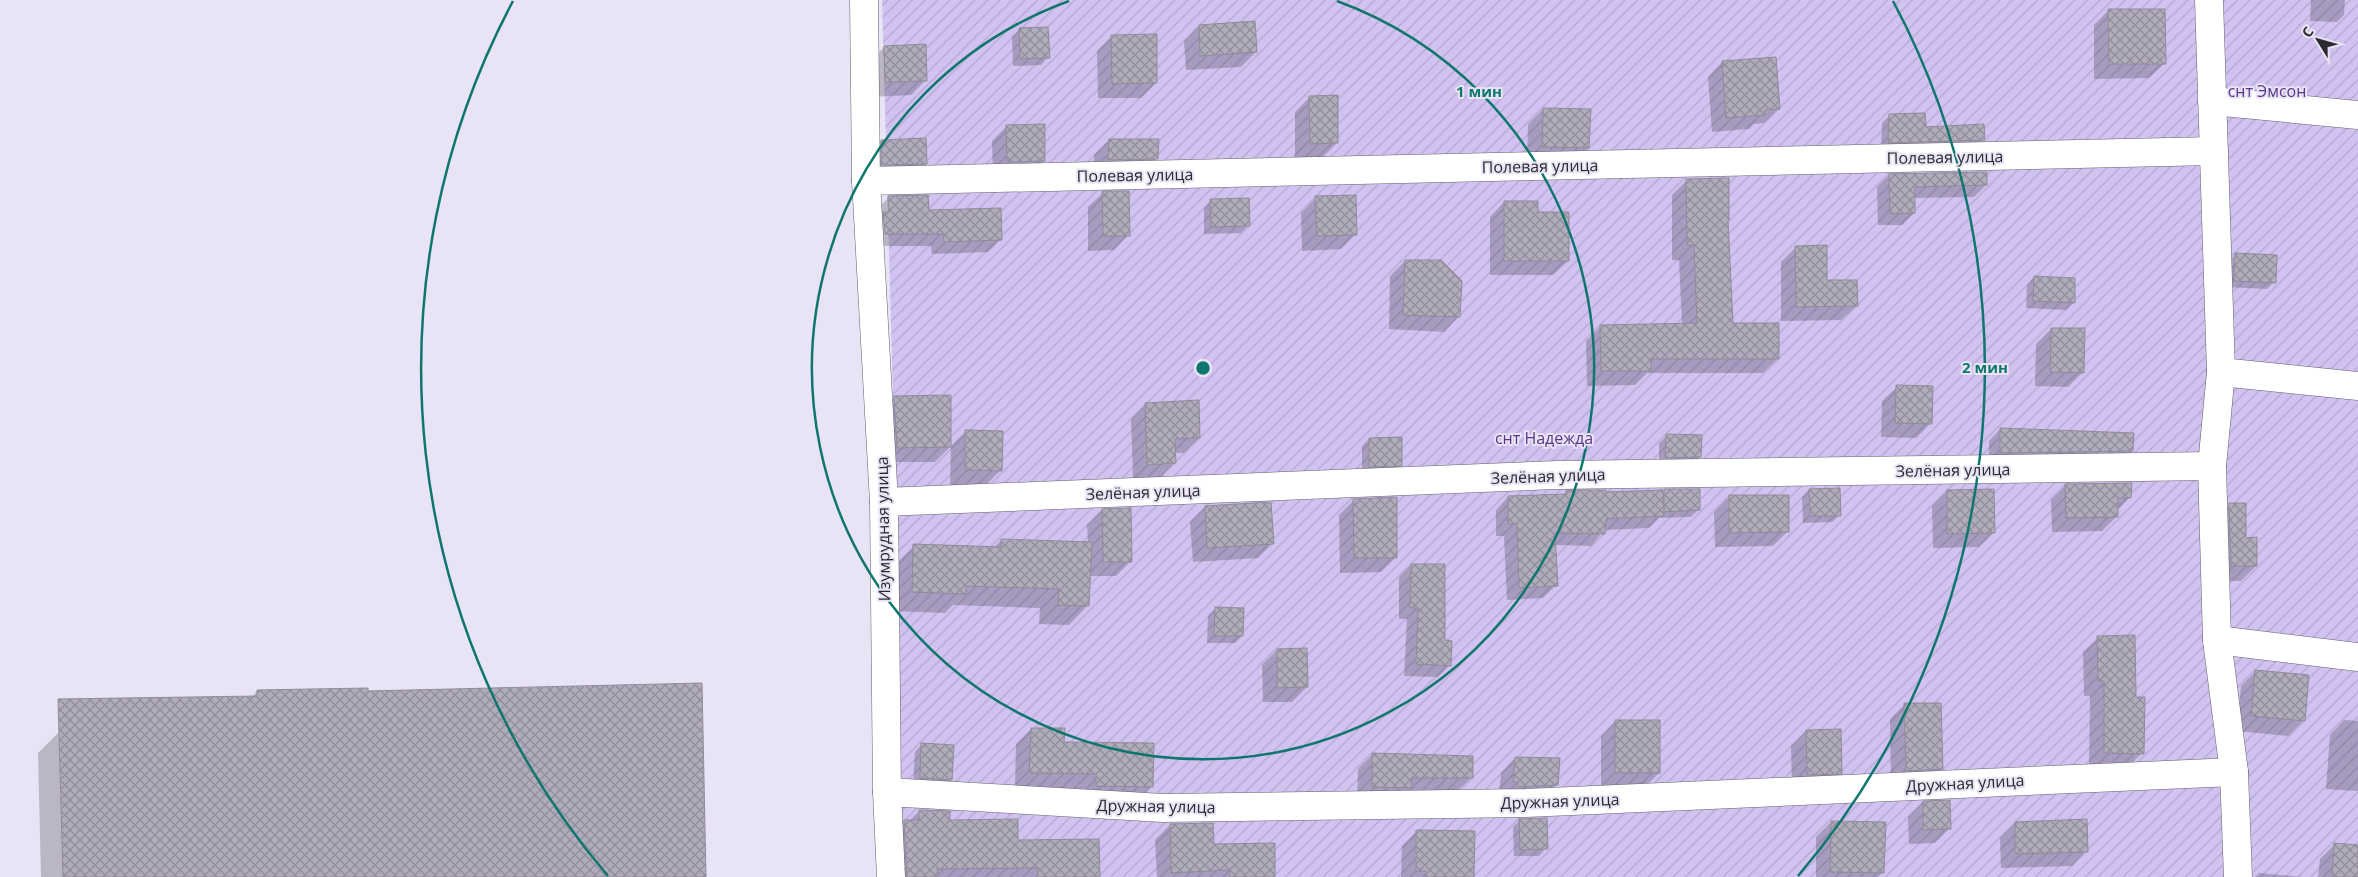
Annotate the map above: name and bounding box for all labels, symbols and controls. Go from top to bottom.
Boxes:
north arrow [2293,15,2343,65]
text: С [2297,23,2318,41]
park label: снт Эмсон [2228,80,2306,102]
text: 1 мин [1456,81,1502,101]
street label: Полевая улица [1886,145,2004,169]
street label: Полевая улица [1481,154,1599,178]
street label: Полевая улица [1076,163,1194,187]
text: 2 мин [1962,357,2008,377]
centre of rings [1194,359,1212,377]
park label: снт Надежда [1495,427,1593,449]
street label: Изумрудная улица [871,456,895,602]
street label: Зелёная улица [1895,458,2011,482]
street label: Зелёная улица [1490,463,1606,489]
street label: Зелёная улица [1085,479,1201,505]
street label: Дружная улица [1905,769,2025,797]
street label: Дружная улица [1500,788,1620,814]
street label: Дружная улица [1096,794,1216,818]

